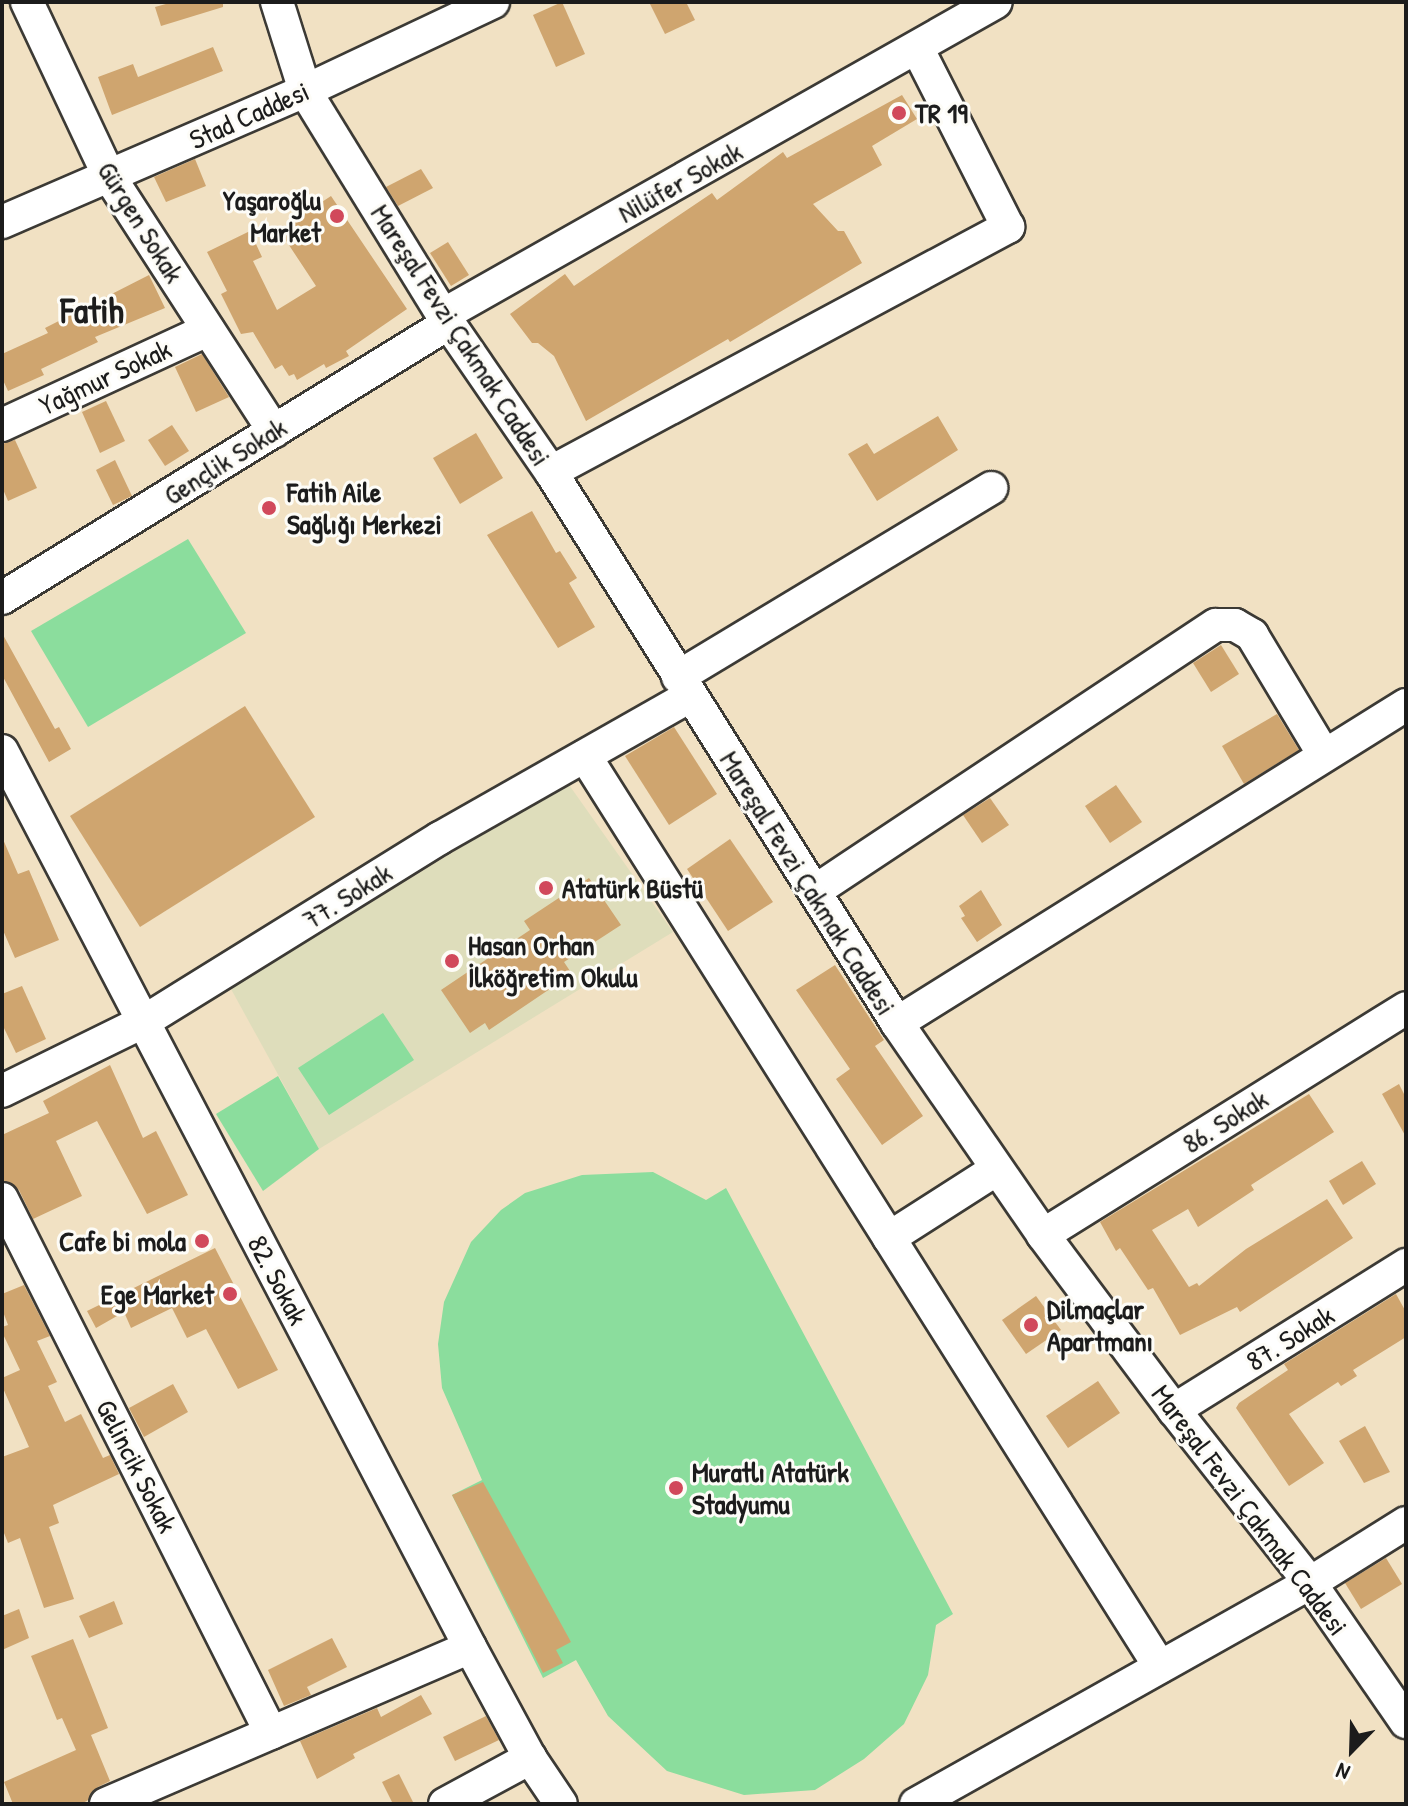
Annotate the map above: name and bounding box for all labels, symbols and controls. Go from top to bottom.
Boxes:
street label: Stad Caddesi [184,74,314,156]
place label: TR 19 [915,96,968,130]
marker: TR 19 [890,104,908,122]
street label: Nilüfer Sokak [612,134,748,230]
street label: Gürgen Sokak [91,155,191,289]
place label: Yaşaroğlu Market [223,183,321,249]
street label: Mareşal Fevzi Çakmak Caddesi [364,198,558,472]
marker: Yaşaroğlu Market [328,207,346,225]
district label: Fatih [60,288,124,332]
street label: Yağmur Sokak [34,332,176,422]
street label: Gençlik Sokak [157,410,293,512]
place label: Fatih Aile Sağlığı Merkezi [287,475,442,541]
marker: Fatih Aile Sağlığı Merkezi [258,497,280,519]
street label: Mareşal Fevzi Çakmak Caddesi [713,745,903,1021]
street label: 77. Sokak [296,856,398,936]
place label: Atatürk Büstü [562,871,703,905]
marker: Atatürk Büstü [537,879,555,897]
place label: Hasan Orhan İlköğretim Okulu [468,928,638,994]
marker: Hasan Orhan İlköğretim Okulu [443,952,461,970]
street label: 86. Sokak [1176,1082,1274,1160]
place label: Cafe bi mola [59,1224,186,1258]
street label: 82. Sokak [241,1230,315,1330]
marker: Cafe bi mola [193,1232,211,1250]
place label: Ege Market [101,1277,214,1311]
marker: Ege Market [221,1285,239,1303]
place label: Dilmaçlar Apartmanı [1047,1292,1153,1358]
street label: 87. Sokak [1240,1298,1340,1378]
marker: Dilmaçlar Apartmanı [1022,1316,1040,1334]
street label: Mareşal Fevzi Çakmak Caddesi [1145,1378,1355,1642]
street label: Gelincik Sokak [89,1394,185,1538]
place label: Muratlı Atatürk Stadyumu [692,1455,849,1521]
marker: Muratlı Atatürk Stadyumu [667,1479,685,1497]
north arrow [1312,1710,1392,1790]
text: N [1331,1756,1354,1788]

